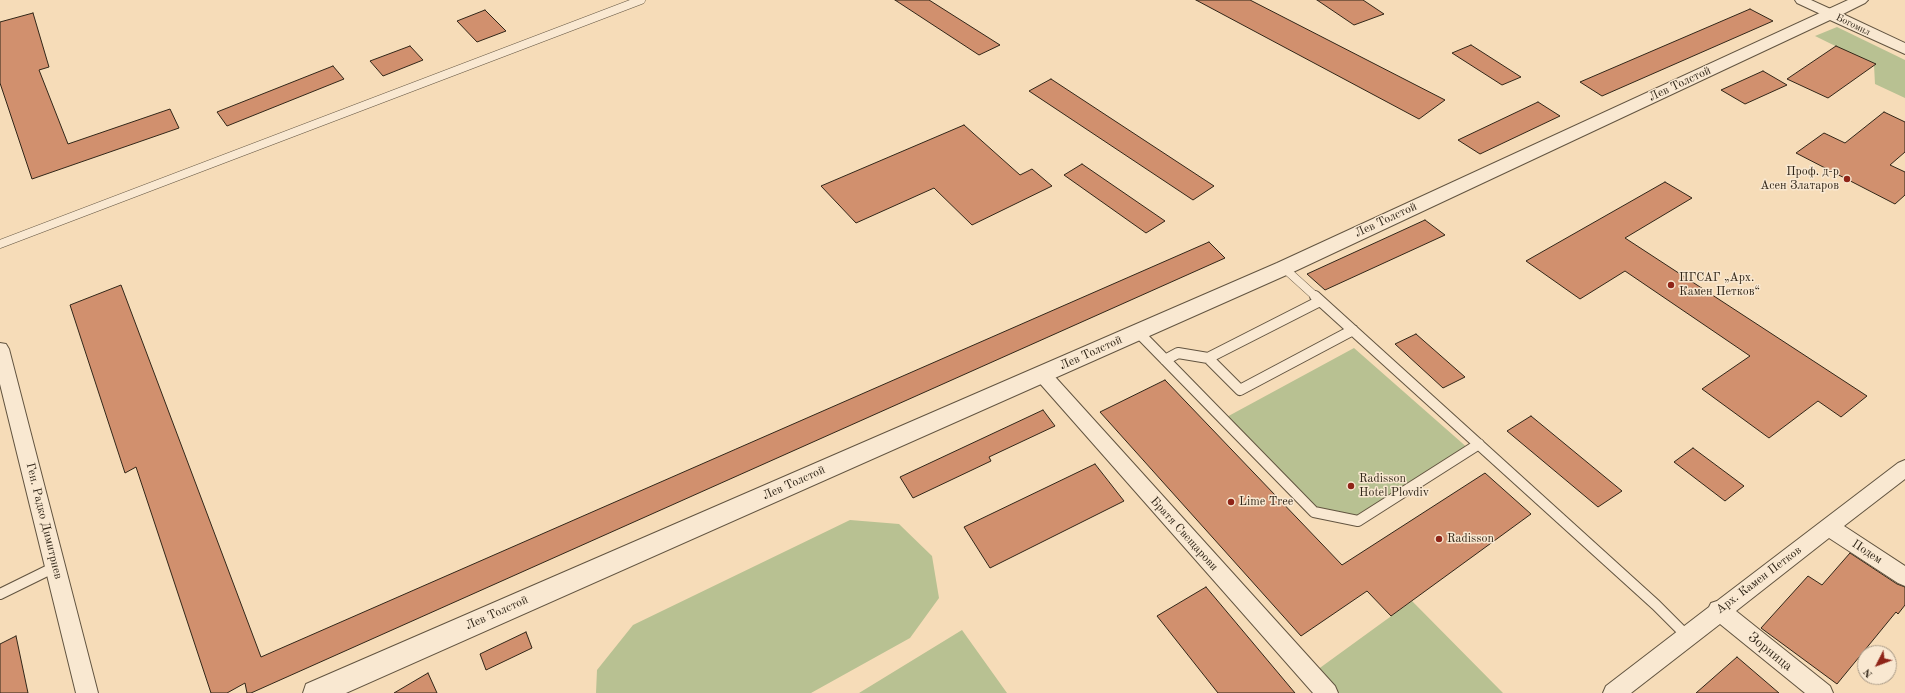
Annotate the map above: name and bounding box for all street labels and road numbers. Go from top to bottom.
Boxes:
street label: Богомил [1834,11,1872,39]
street label: Лев Толстой [1647,63,1713,105]
street label: Лев Толстой [1353,199,1419,241]
street label: Лев Толстой [1057,333,1125,373]
street label: Ген. Радко Димитриев [23,461,65,581]
street label: Лев Толстой [760,463,828,503]
street label: Братя Свещарови [1147,494,1221,574]
street label: Подем [1849,537,1885,567]
street label: Арх. Камен Петков [1713,543,1805,617]
street label: Лев Толстой [463,593,531,633]
street label: Зорница [1744,629,1796,675]

